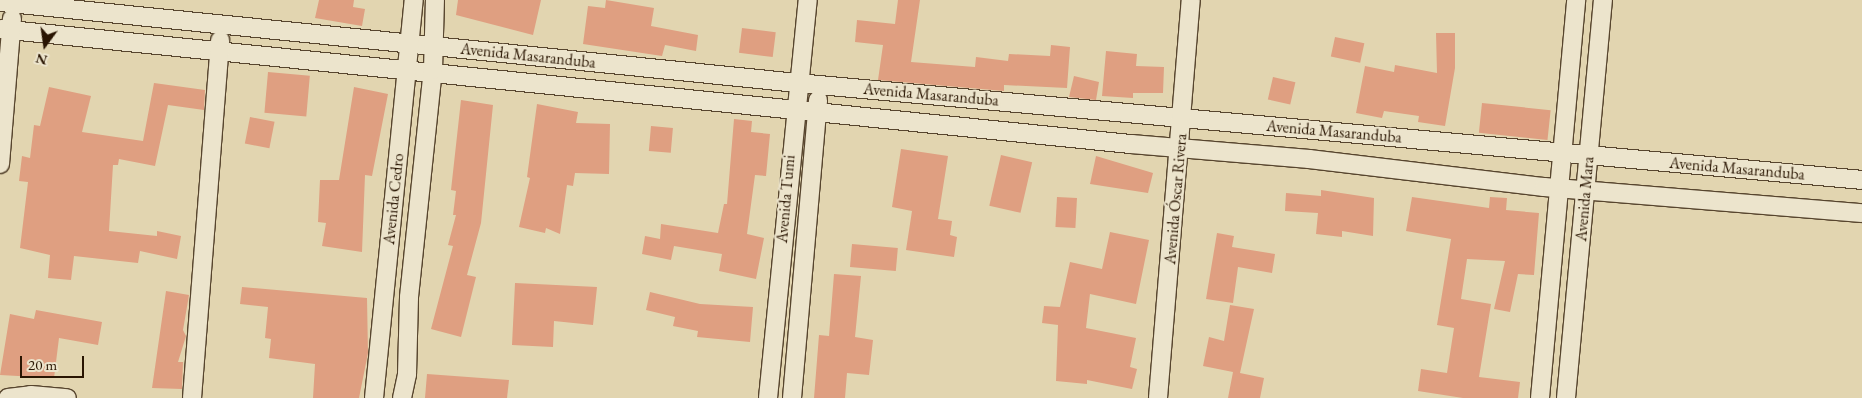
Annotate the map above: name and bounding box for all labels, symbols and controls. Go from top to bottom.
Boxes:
north arrow [20,20,70,70]
street label: Avenida Masaranduba [459,39,597,73]
text: N [34,49,49,70]
street label: Avenida Masaranduba [862,80,1000,110]
street label: Avenida Masaranduba [1265,117,1403,147]
street label: Avenida Óscar Rivera [1161,133,1191,265]
street label: Avenida Cedro [380,152,408,246]
street label: Avenida Tumi [773,154,799,244]
street label: Avenida Masaranduba [1668,154,1806,184]
street label: Avenida Mara [1572,156,1598,242]
scale bar [22,346,86,378]
text: 20 m [28,355,57,374]

